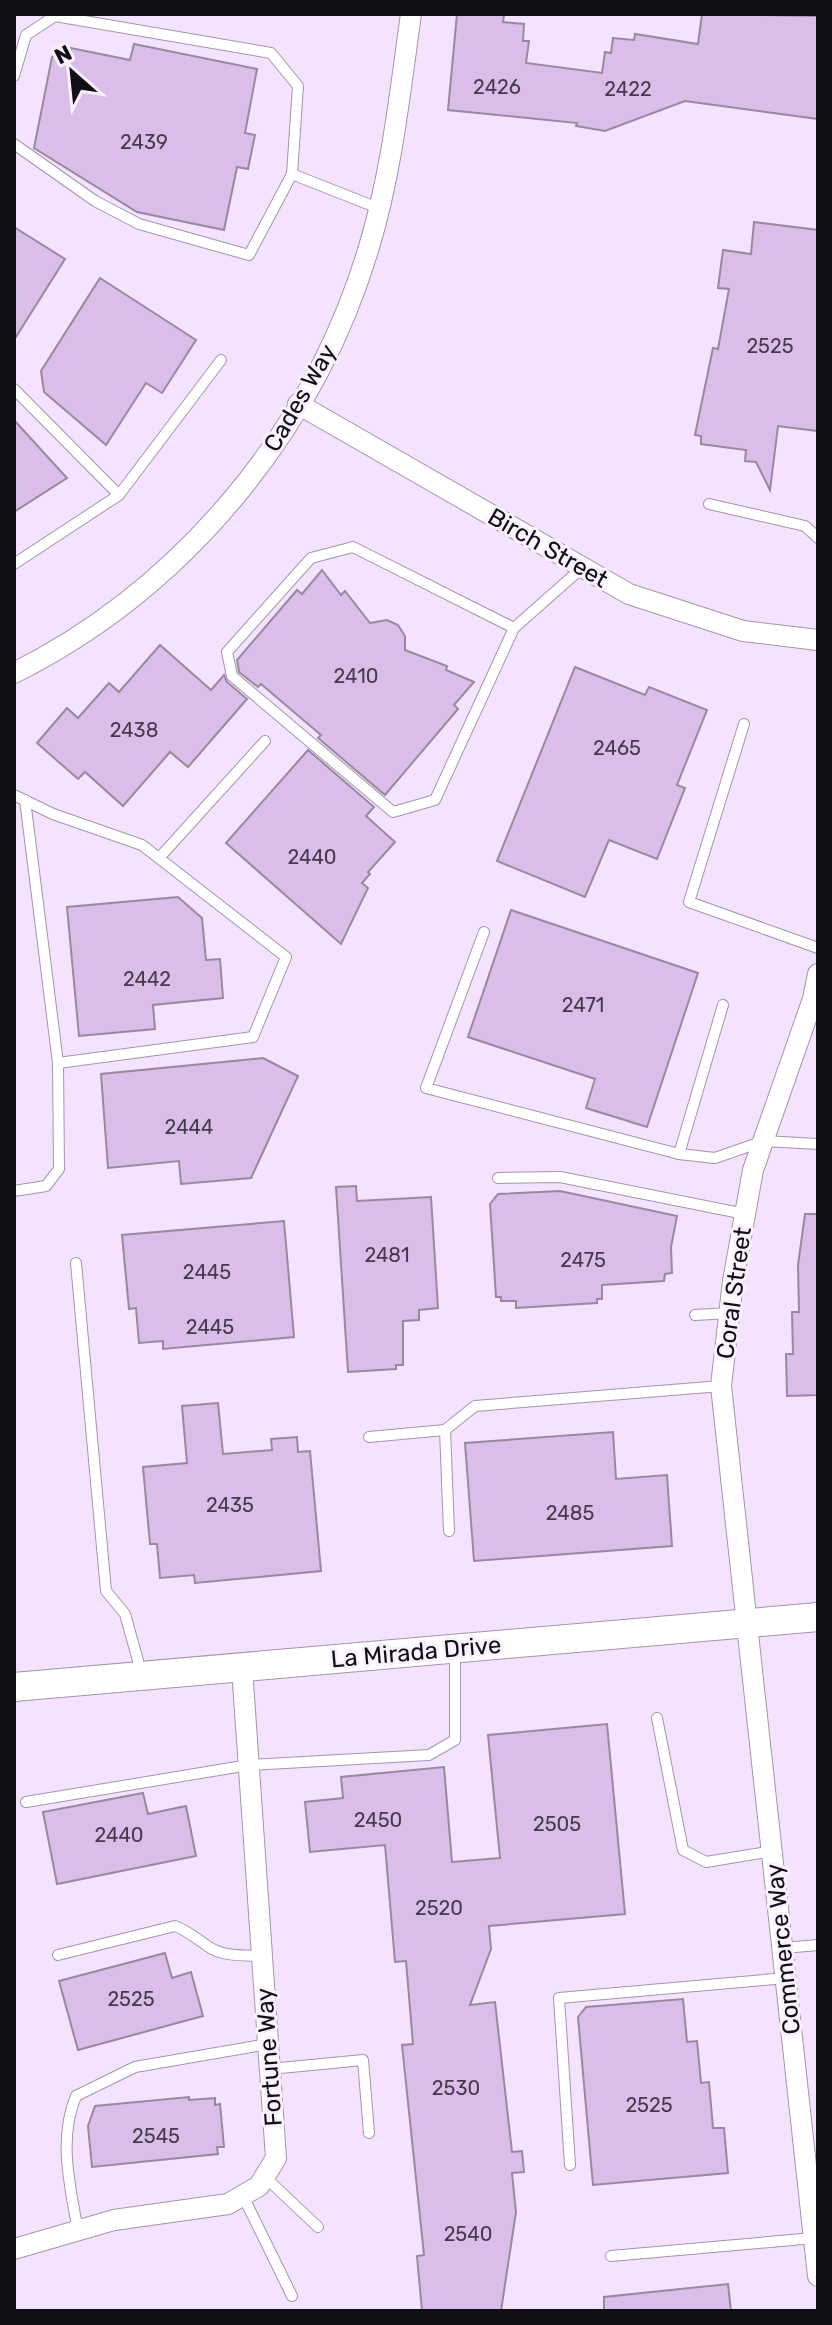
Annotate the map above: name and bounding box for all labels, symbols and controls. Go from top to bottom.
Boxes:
north arrow [32,32,112,112]
text: N [50,39,76,70]
house number: 2426 [473,75,521,99]
house number: 2422 [604,77,652,101]
house number: 2439 [120,130,168,154]
house number: 2525 [746,334,794,358]
street label: Cades Way [258,339,342,457]
street label: Birch Street [483,502,613,594]
house number: 2410 [334,664,378,688]
house number: 2438 [110,718,158,742]
house number: 2465 [593,736,641,760]
house number: 2440 [287,845,337,869]
house number: 2442 [123,967,171,991]
house number: 2471 [562,993,604,1017]
house number: 2444 [165,1115,213,1139]
street label: Coral Street [711,1225,757,1361]
house number: 2481 [364,1243,410,1267]
house number: 2475 [560,1248,606,1272]
house number: 2445 [183,1260,231,1284]
house number: 2445 [186,1315,234,1339]
house number: 2435 [206,1493,254,1517]
house number: 2485 [546,1501,594,1525]
street label: La Mirada Drive [330,1631,502,1673]
house number: 2450 [354,1808,402,1832]
house number: 2505 [533,1812,581,1836]
house number: 2440 [94,1823,144,1847]
street label: Commerce Way [760,1862,806,2036]
house number: 2520 [415,1896,463,1920]
house number: 2525 [107,1987,155,2011]
street label: Fortune Way [250,1987,288,2127]
house number: 2530 [432,2076,480,2100]
house number: 2525 [625,2093,673,2117]
house number: 2545 [132,2124,180,2148]
house number: 2540 [444,2222,492,2246]

